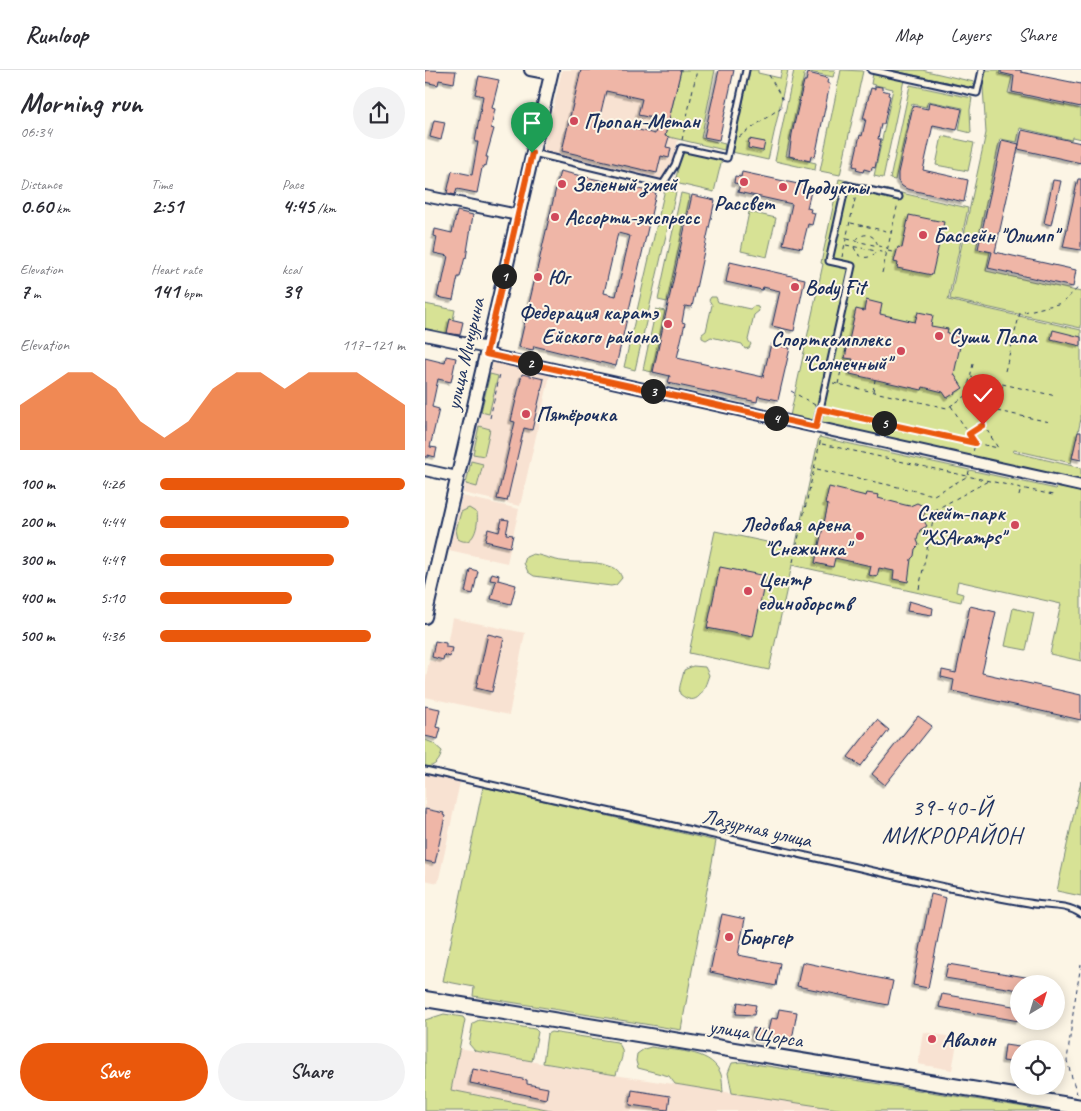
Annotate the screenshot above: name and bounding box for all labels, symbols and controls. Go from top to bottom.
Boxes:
text: Runloop [25,20,88,50]
text: Map [895,24,923,46]
text: Layers [951,24,990,46]
text: Share [1018,24,1056,46]
text: Morning run [20,85,142,120]
button: share [353,87,405,139]
pin [511,102,553,153]
place label: Пропан-Метан [584,108,701,134]
icon: arrive [518,109,546,137]
marker: Пропан-Метан [568,115,580,127]
text: 06:34 [20,122,52,142]
place label: Зеленый змей [572,171,679,198]
place label: Продукты [793,174,871,201]
text: Distance [20,176,62,193]
text: Time [151,176,172,193]
text: Pace [282,176,304,193]
marker: Рассвет [738,176,750,188]
marker: Зеленый змей [556,178,568,190]
marker: Продукты [777,181,789,193]
place label: Рассвет [714,190,776,216]
text: 0.60 [20,193,53,219]
text: 2:51 [151,193,183,219]
text: 4:45 [282,193,314,219]
text: km [53,200,70,217]
text: /km [314,200,336,217]
place label: Ассорти-экспресс [565,204,700,230]
marker: Ассорти-экспресс [549,211,561,223]
place label: Бассейн "Олимп" [933,222,1063,248]
marker: Бассейн "Олимп" [917,229,929,241]
text: Elevation [20,261,63,278]
text: Heart rate [151,261,202,278]
text: kcal [282,261,301,278]
pin: 1 [491,264,517,288]
place label: Юг [548,264,572,290]
text: 1 [501,268,508,285]
marker: Юг [532,271,544,283]
place label: Body Fit [805,274,868,301]
text: 7 [20,278,29,304]
text: 141 [151,278,179,304]
text: 39 [282,278,301,304]
marker: Body Fit [789,281,801,293]
text: m [29,285,41,302]
text: bpm [179,285,202,302]
street label: улица Мичурина [439,294,491,415]
place label: Федерация каратэ Ейского района [519,299,660,349]
marker: Федерация каратэ Ейского района [662,318,674,330]
place label: Суши Папа [949,323,1038,349]
place label: Спорткомплекс "Солнечный" [771,326,896,376]
marker: Суши Папа [933,330,945,342]
text: Elevation [20,335,69,355]
text: 117–121 m [342,335,405,355]
marker: Спорткомплекс "Солнечный" [895,345,907,357]
pin: 2 [517,350,543,376]
text: 2 [527,355,534,372]
pin [962,374,1004,425]
pin: 3 [641,378,665,404]
icon: check [969,381,997,409]
text: 3 [650,383,657,400]
place label: Пятёрочка [536,401,618,427]
pin: 4 [763,406,789,430]
marker: Пятёрочка [520,408,532,420]
text: 4 [773,410,780,427]
pin: 5 [871,410,897,436]
text: 5 [881,415,888,432]
text: 100 m [20,474,55,494]
text: 4:26 [100,474,125,494]
place label: Скейт-парк "XSAramps" [917,500,1010,550]
place label: Ледовая арена "Снежинка" [740,511,855,561]
text: 200 m [20,512,55,532]
text: 4:44 [100,512,125,532]
marker: Скейт-парк "XSAramps" [1009,519,1021,531]
marker: Ледовая арена "Снежинка" [854,530,866,542]
text: 300 m [20,550,55,570]
text: 4:49 [100,550,125,570]
place label: Центр единоборств [758,566,856,616]
marker: Центр единоборств [742,585,754,597]
text: 400 m [20,588,55,608]
text: 5:10 [100,588,125,608]
text: 500 m [20,626,54,646]
text: 4:36 [100,626,125,646]
district label: 39-40-Й МИКРОРАЙОН [882,792,1026,850]
street label: Лазурная улица [700,803,816,855]
place label: Бюргер [739,924,794,950]
marker: Бюргер [723,931,735,943]
north arrow [1010,975,1065,1030]
map controls [1010,975,1065,1095]
street label: улица Щорса [705,1012,806,1053]
place label: Авалон [942,1026,997,1052]
marker: Авалон [926,1033,938,1045]
button: locate [1010,1040,1065,1095]
button: Save [20,1043,208,1101]
button: Share [218,1043,405,1101]

